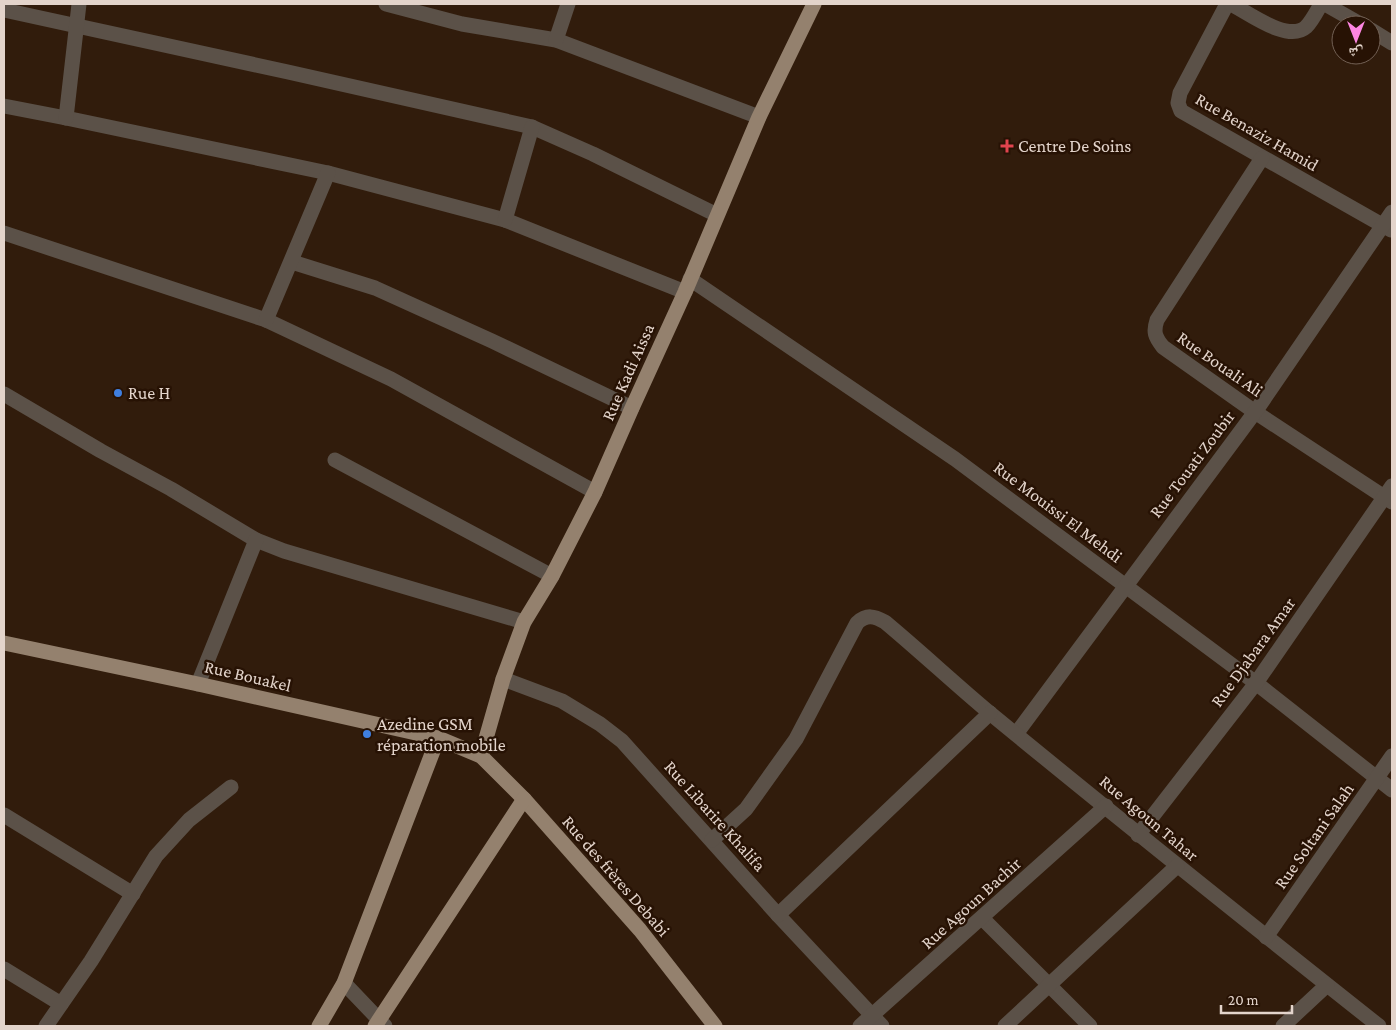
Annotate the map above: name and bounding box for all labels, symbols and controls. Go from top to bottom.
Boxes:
north arrow [1331,15,1381,65]
text: ش [1348,44,1363,61]
street label: Rue Benaziz Hamid [1192,89,1322,176]
place label: Centre De Soins [1018,136,1131,156]
marker: Centre De Soins [1000,139,1014,153]
street label: Rue Kadi Aissa [598,320,658,424]
street label: Rue Bouali Ali [1173,327,1267,401]
place label: Rue H [128,383,171,403]
marker: Rue H [112,387,124,399]
street label: Rue Touati Zoubir [1145,406,1239,521]
street label: Rue Mouissi El Mehdi [990,457,1126,567]
street label: Rue Djabara Amar [1207,593,1300,711]
street label: Rue Bouakel [203,656,294,696]
place label: Azedine GSM réparation mobile [377,714,506,755]
marker: Azedine GSM réparation mobile [361,728,373,740]
street label: Rue Libarire Khalifa [660,757,770,875]
street label: Rue Agoun Tahar [1096,771,1203,866]
street label: Rue Soltani Salah [1270,779,1358,893]
street label: Rue des frères Debabi [558,812,674,941]
street label: Rue Agoun Bachir [917,853,1025,953]
scale bar [1221,982,1292,1014]
text: 20 m [1228,992,1259,1008]

